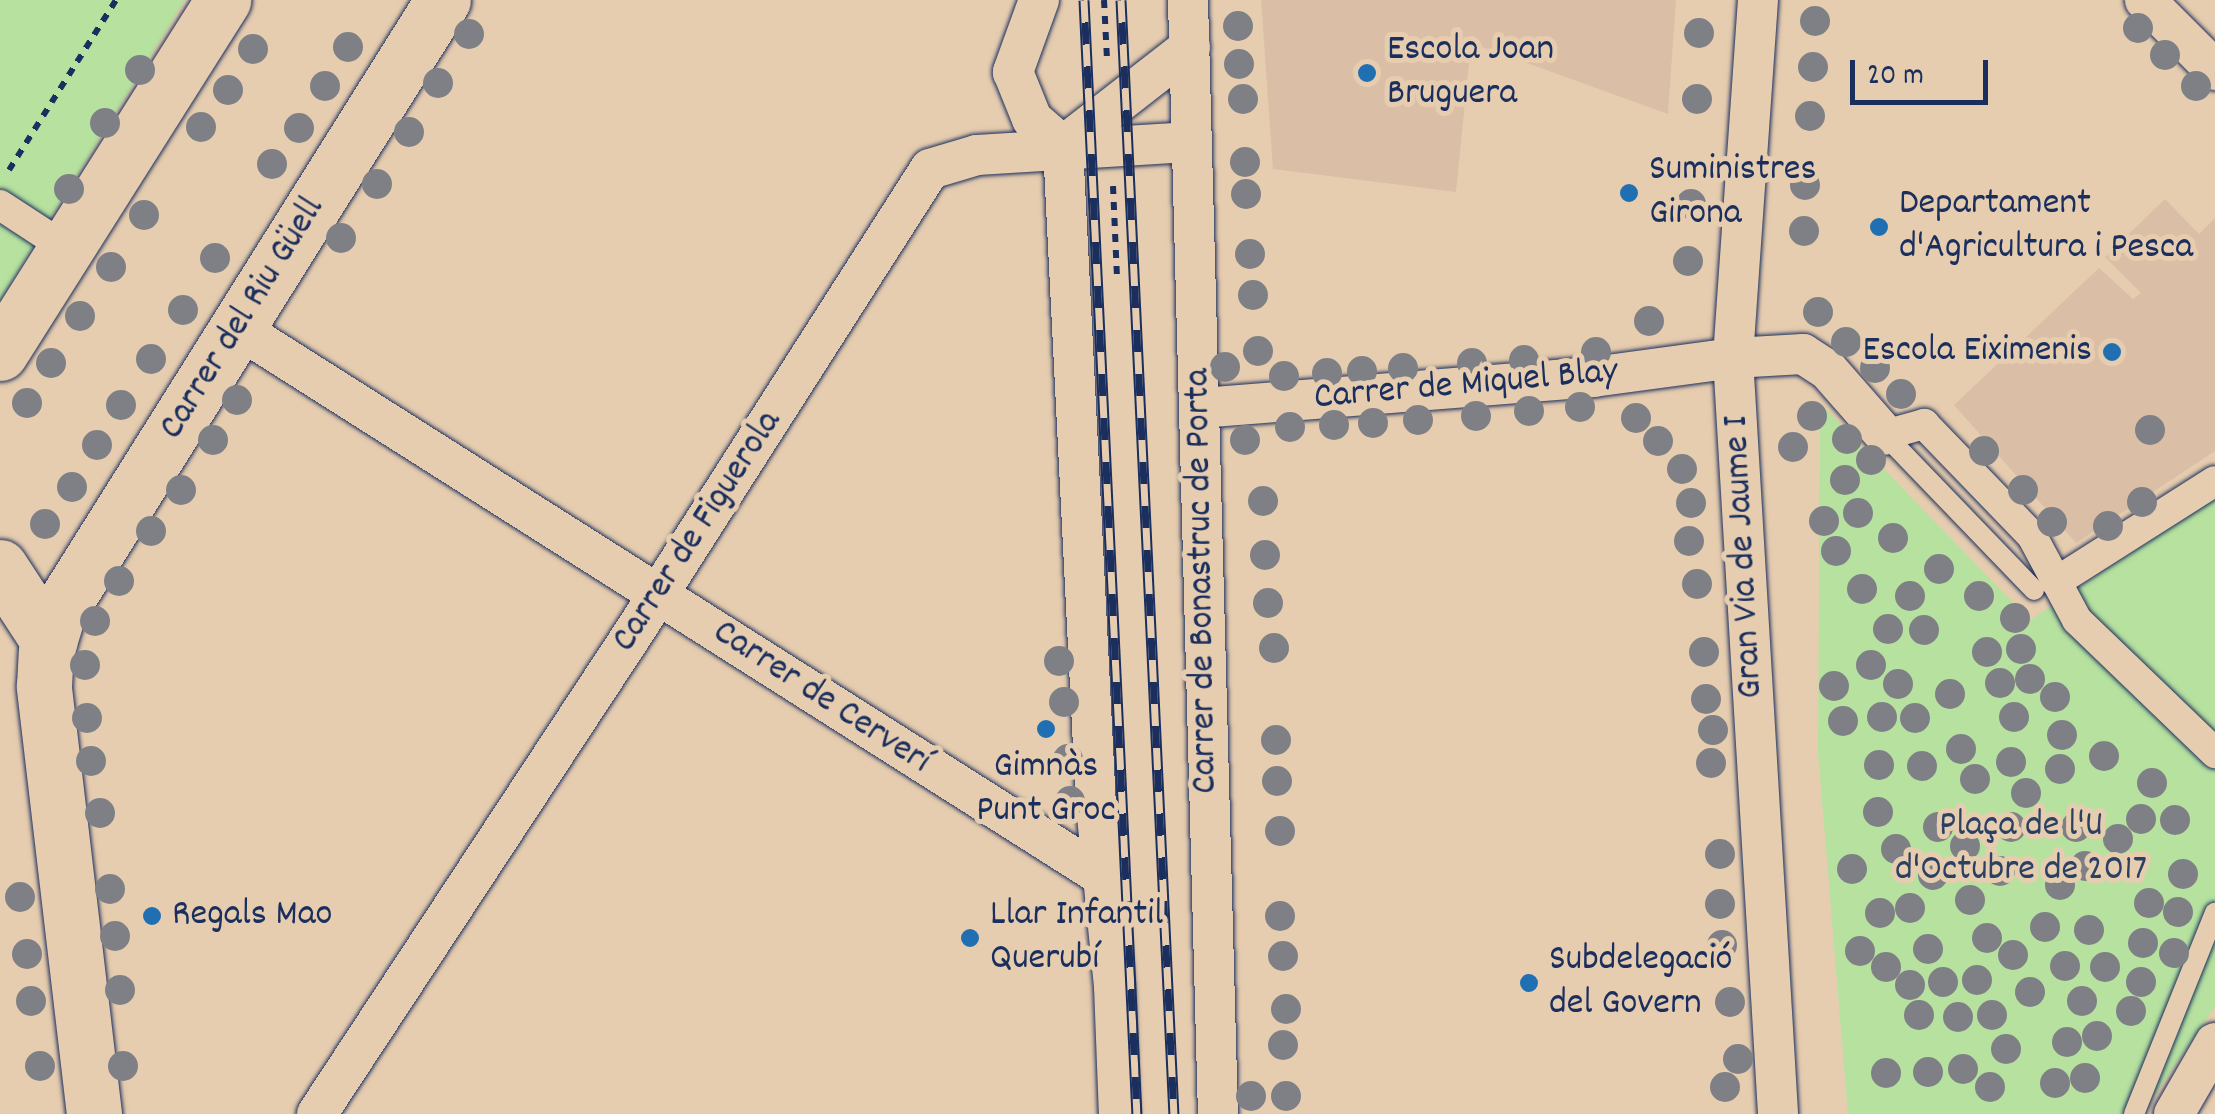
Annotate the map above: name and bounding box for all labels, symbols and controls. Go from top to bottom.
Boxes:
place label: Escola Joan Bruguera [1387,28,1554,117]
scale bar [1855,40,1992,102]
text: 20 m [1867,56,1924,99]
marker: Escola Joan Bruguera [1356,62,1378,84]
place label: Suministres Girona [1649,148,1817,238]
marker: Suministres Girona [1618,182,1640,204]
place label: Departament d'Agricultura i Pesca [1899,182,2193,272]
street label: Carrer del Riu Güell [150,189,336,449]
marker: Departament d'Agricultura i Pesca [1868,216,1890,238]
place label: Escola Eiximenis [1862,329,2092,375]
marker: Escola Eiximenis [2101,341,2123,363]
street label: Carrer de Miquel Blay [1312,350,1620,422]
street label: Carrer de Bonastruc de Porta [1176,368,1230,794]
street label: Carrer de Figuerola [603,403,793,661]
street label: Gran Via de Jaume I [1715,414,1775,700]
street label: Carrer de Cerverí [703,611,939,785]
marker: Gimnàs Punt Groc [1035,718,1057,740]
place label: Gimnàs Punt Groc [976,745,1116,834]
park label: Plaça de l'U d'Octubre de 2017 [1895,804,2147,894]
place label: Regals Mao [172,893,332,939]
place label: Llar Infantil Querubí [990,893,1163,982]
marker: Regals Mao [141,905,163,927]
marker: Llar Infantil Querubí [959,927,981,949]
place label: Subdelegació del Govern [1549,938,1733,1028]
marker: Subdelegació del Govern [1518,972,1540,994]

